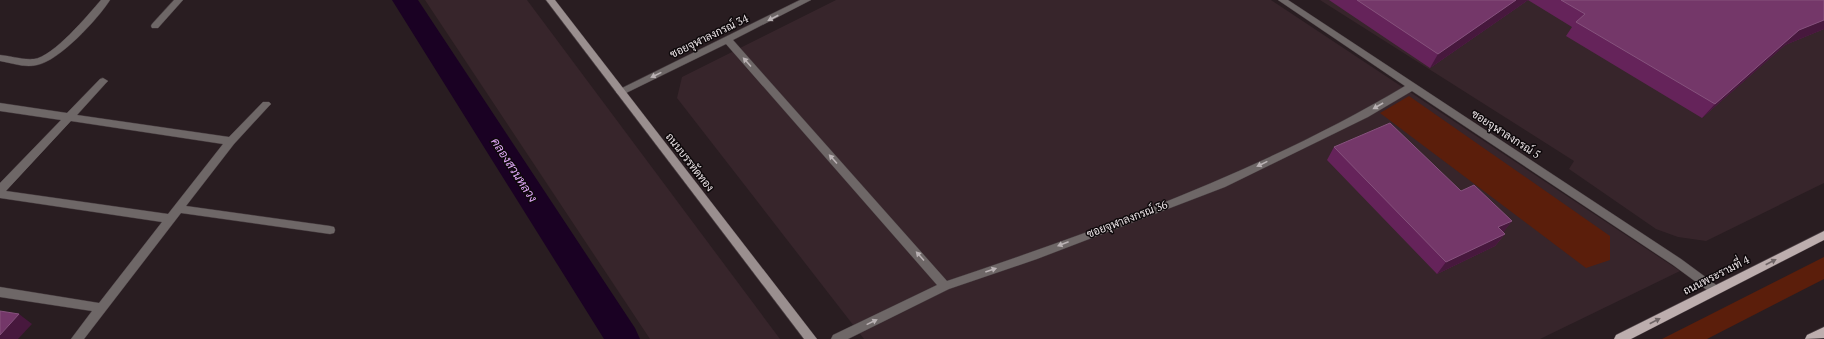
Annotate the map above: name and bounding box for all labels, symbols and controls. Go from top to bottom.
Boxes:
street label: ซอยจุฬาลงกรณ์ 34 [667,10,751,63]
one-way arrow [767,15,778,21]
one-way arrow [742,57,752,67]
one-way arrow [650,72,662,78]
one-way arrow [1373,102,1383,110]
street label: ซอยจุฬาลงกรณ์ 5 [1468,106,1544,163]
street label: ถนนบรรทัดทอง [663,130,717,194]
water label: คลองสวนหลวง [488,135,541,205]
one-way arrow [829,154,838,164]
one-way arrow [1256,161,1267,167]
street label: ซอยจุฬาลงกรณ์ 36 [1084,196,1170,243]
one-way arrow [1057,241,1069,247]
street label: ถนนพระรามที่ 4 [1679,249,1752,298]
one-way arrow [915,251,924,262]
one-way arrow [1765,259,1777,265]
one-way arrow [985,267,997,273]
one-way arrow [1649,318,1661,324]
one-way arrow [866,319,877,325]

